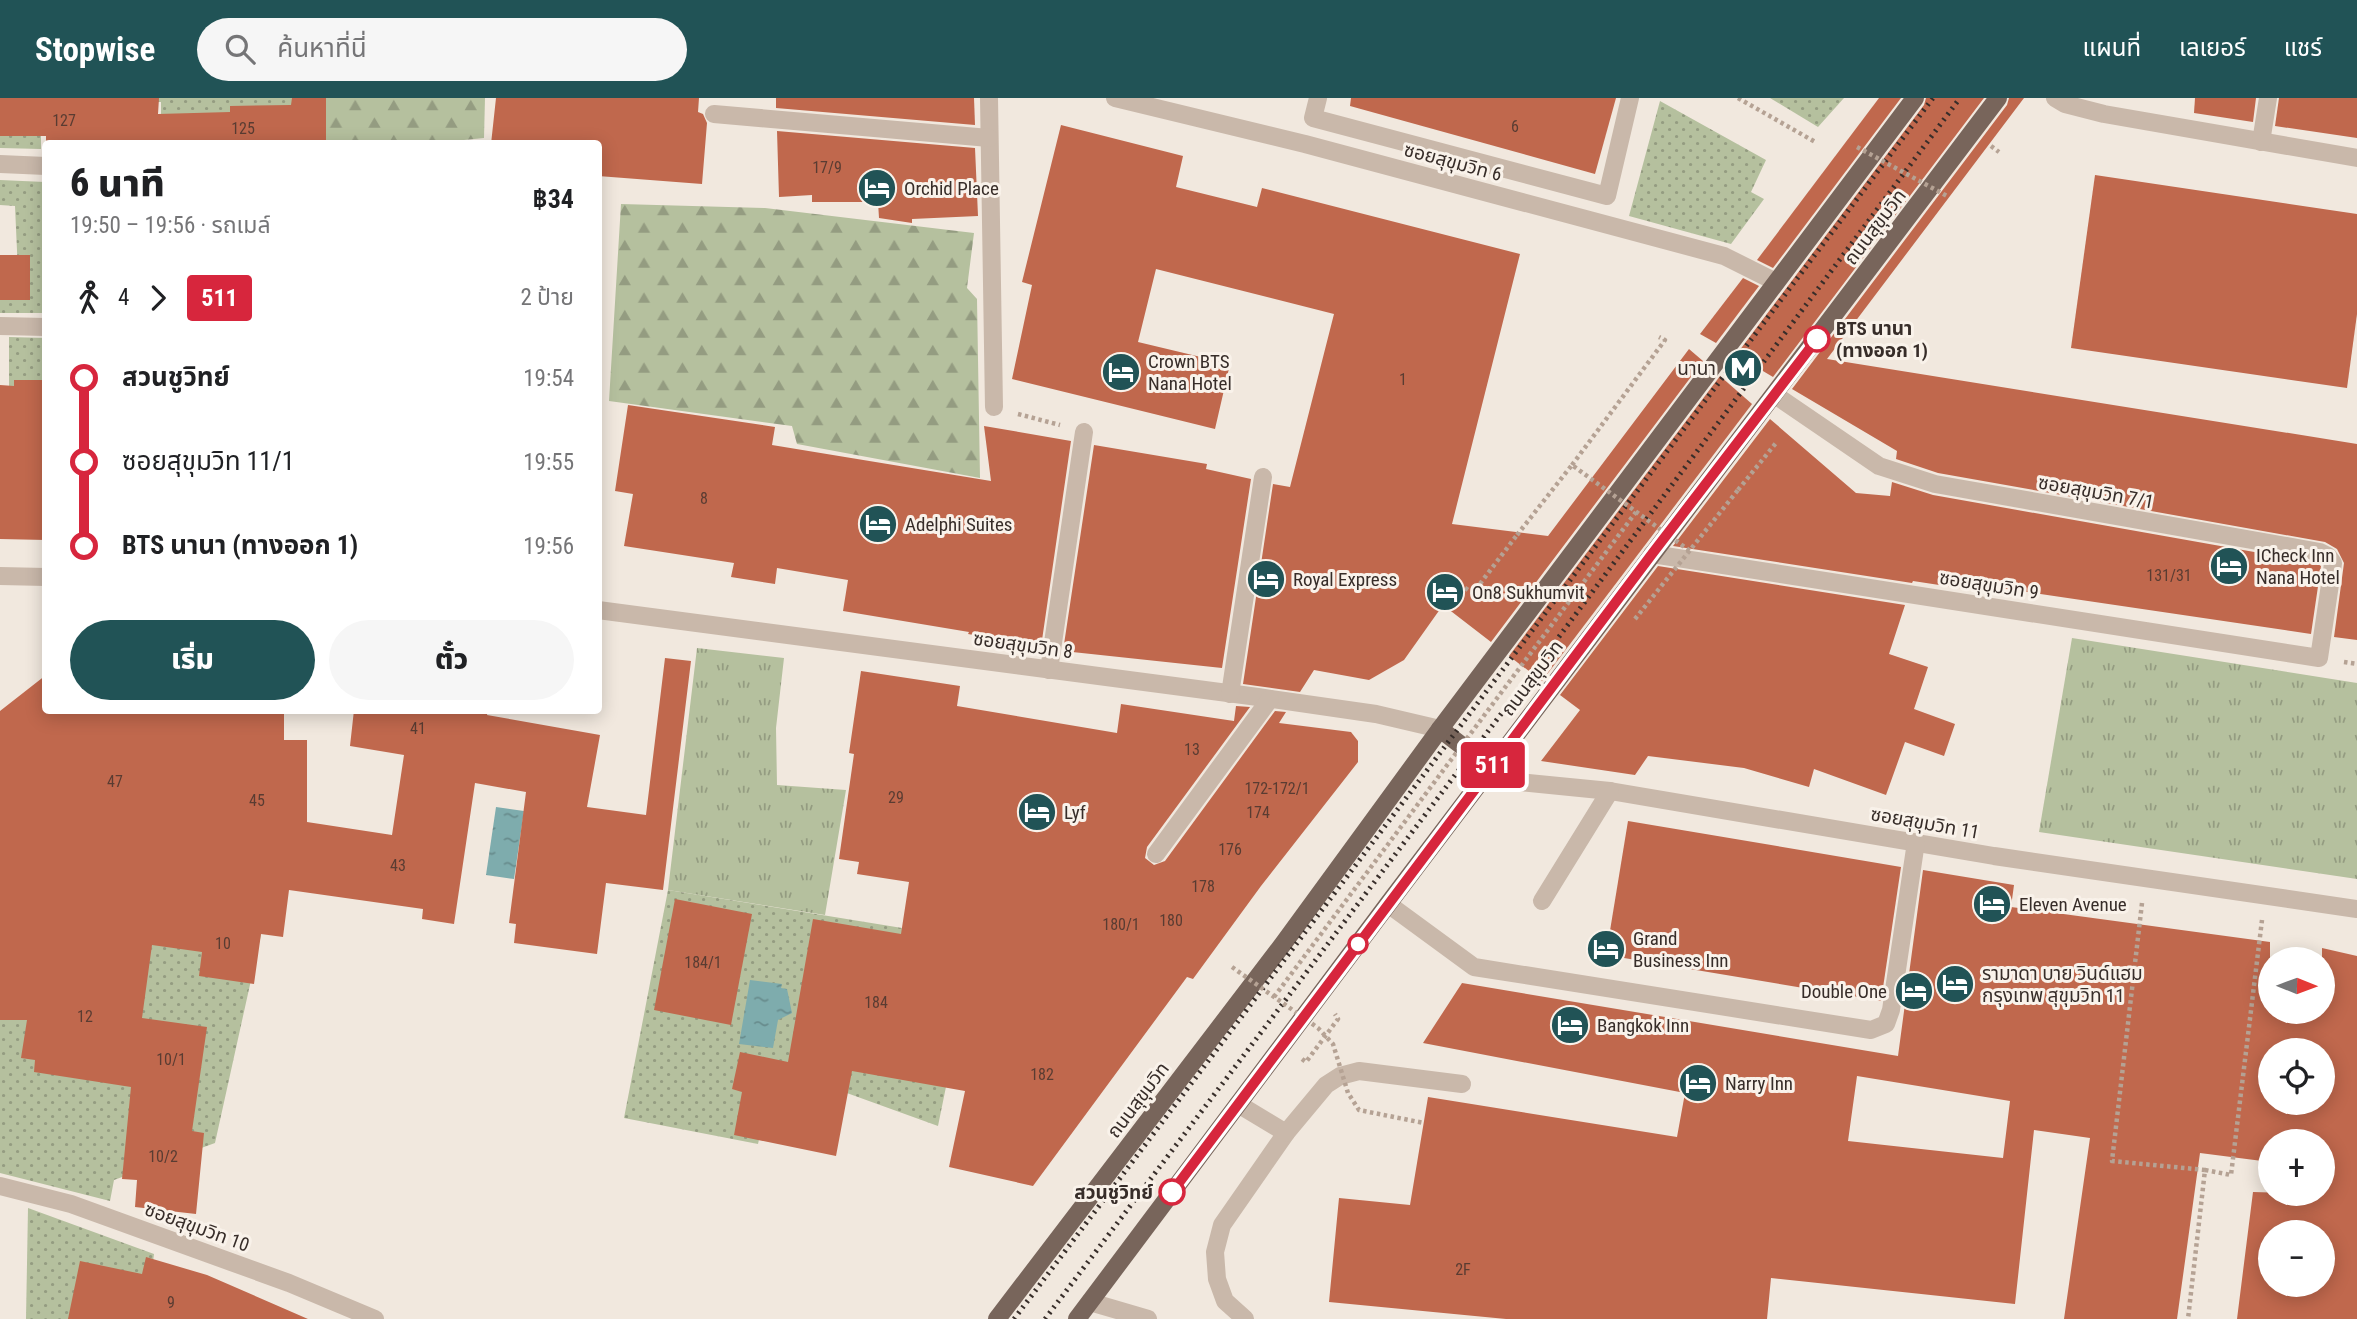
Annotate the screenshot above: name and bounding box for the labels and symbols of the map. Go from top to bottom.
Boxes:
house number: 127 [52,111,76,130]
house number: 6 [1511,117,1519,136]
house number: 125 [231,119,255,138]
street label: ซอยสุขุมวิท 6 [1402,138,1504,186]
house number: 17/9 [812,158,842,177]
hotel icon: Orchid Place [856,167,898,209]
place label: Orchid Place [904,177,999,200]
street label: ถนนสุขุมวิท [1839,185,1911,269]
place label: BTS นานา (ทางออก 1) [1836,317,1928,362]
marker: BTS นานา (ทางออก 1) [1804,326,1830,352]
metro station icon: นานา [1722,347,1764,389]
place label: Crown BTS Nana Hotel [1148,350,1232,395]
hotel icon: Crown BTS Nana Hotel [1100,351,1142,393]
place label: นานา [1677,357,1716,380]
house number: 1 [1399,370,1407,389]
street label: ซอยสุขุมวิท 7/1 [2036,471,2156,513]
house number: 8 [700,489,708,508]
hotel icon: Adelphi Suites [857,503,899,545]
place label: Adelphi Suites [905,513,1013,536]
place label: ICheck Inn Nana Hotel [2256,544,2340,589]
hotel icon: ICheck Inn Nana Hotel [2208,545,2250,587]
hotel icon: Royal Express [1245,558,1287,600]
street label: ซอยสุขุมวิท 9 [1938,566,2040,604]
house number: 131/31 [2146,566,2192,585]
place label: Royal Express [1293,568,1397,591]
hotel icon: On8 Sukhumvit [1424,571,1466,613]
place label: On8 Sukhumvit [1472,581,1585,604]
street label: ซอยสุขุมวิท 8 [972,627,1074,663]
street label: ถนนสุขุมวิท [1496,636,1568,720]
house number: 41 [410,719,426,738]
house number: 13 [1184,740,1200,759]
line badge: 511 [1453,742,1533,788]
house number: 47 [107,772,123,791]
house number: 172-172/1 [1244,779,1310,798]
house number: 29 [888,788,904,807]
house number: 45 [249,791,265,810]
hotel icon: Lyf [1016,791,1058,833]
place label: Lyf [1064,801,1086,824]
street label: ซอยสุขุมวิท 11 [1869,802,1981,844]
house number: 174 [1246,803,1270,822]
house number: 176 [1218,840,1242,859]
house number: 43 [390,856,406,875]
house number: 178 [1191,877,1215,896]
hotel icon: Eleven Avenue [1971,883,2013,925]
place label: Eleven Avenue [2019,893,2127,916]
house number: 180 [1159,911,1183,930]
house number: 180/1 [1102,915,1140,934]
place label: Grand Business Inn [1633,927,1729,972]
hotel icon: Grand Business Inn [1585,928,1627,970]
house number: 10 [215,934,231,953]
unlabelled marker [1348,934,1368,954]
north arrow [2258,947,2334,1024]
house number: 184/1 [684,953,722,972]
place label: รามาดา บาย วินด์แฮม กรุงเทพ สุขุมวิท 11 [1982,962,2143,1007]
hotel icon: รามาดา บาย วินด์แฮม กรุงเทพ สุขุมวิท 11 [1934,963,1976,1005]
hotel icon: Double One [1893,970,1935,1012]
place label: Double One [1801,980,1887,1003]
house number: 184 [864,993,888,1012]
hotel icon: Bangkok Inn [1549,1004,1591,1046]
house number: 12 [77,1007,93,1026]
place label: Bangkok Inn [1597,1014,1689,1037]
house number: 10/1 [156,1050,186,1069]
street label: ถนนสุขุมวิท [1102,1058,1174,1142]
hotel icon: Narry Inn [1677,1062,1719,1104]
house number: 182 [1030,1065,1054,1084]
place label: Narry Inn [1725,1072,1793,1095]
house number: 10/2 [148,1147,178,1166]
marker: สวนชูวิทย์ [1159,1179,1185,1205]
place label: สวนชูวิทย์ [1074,1181,1153,1204]
street label: ซอยสุขุมวิท 10 [142,1197,252,1257]
house number: 2F [1455,1260,1471,1279]
house number: 9 [167,1293,175,1312]

